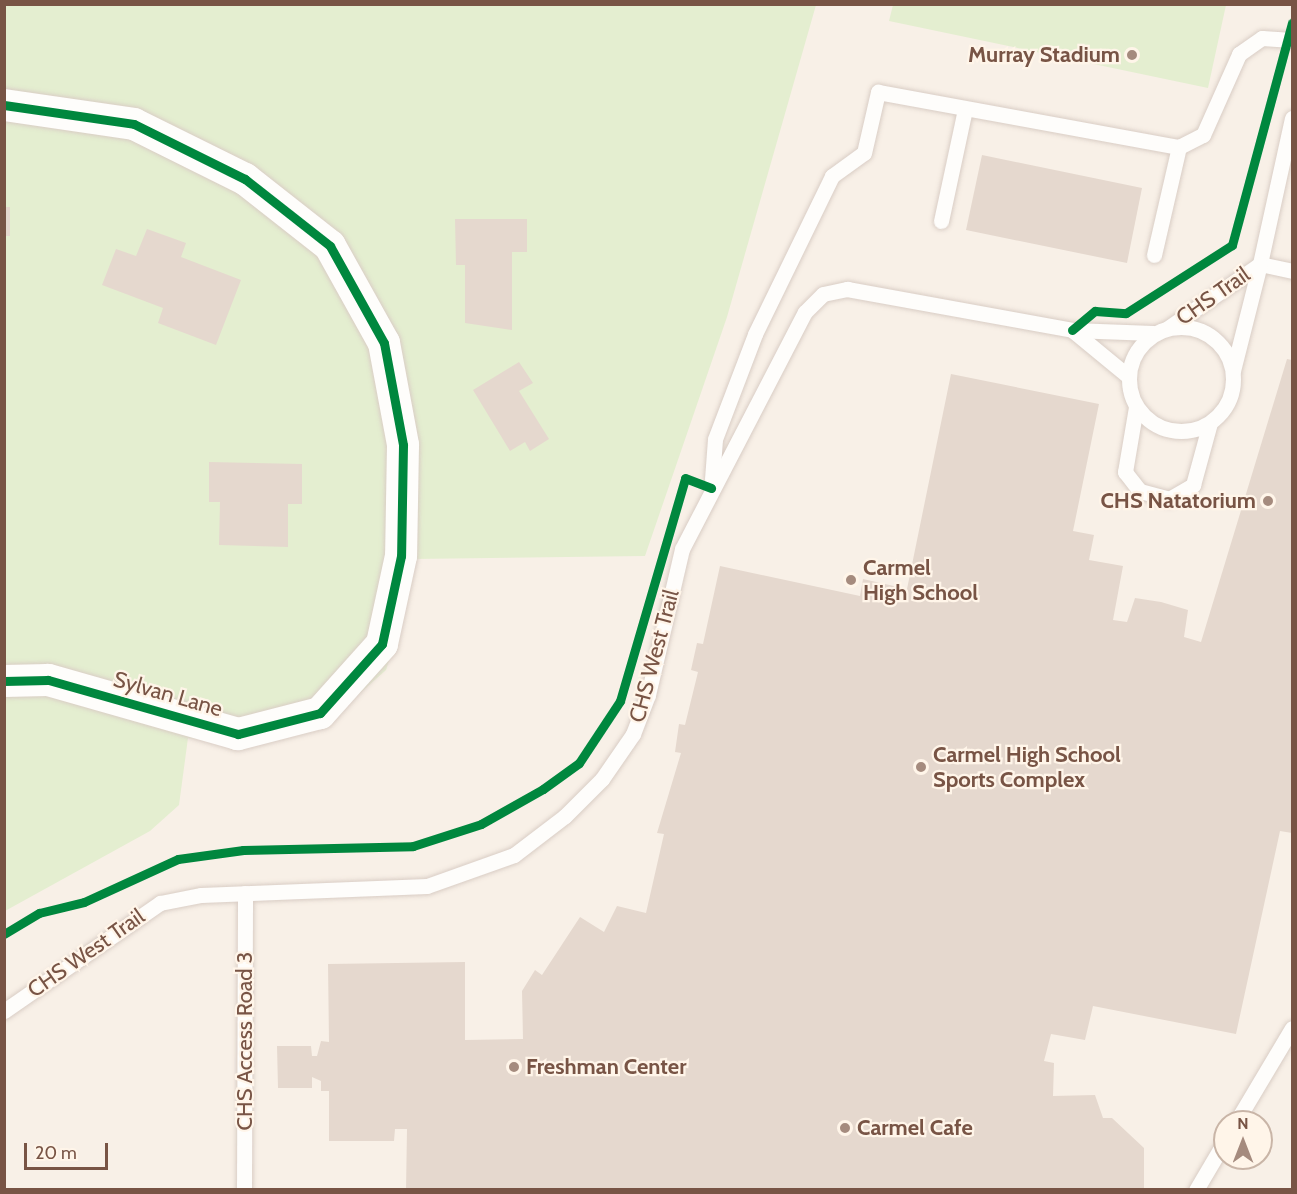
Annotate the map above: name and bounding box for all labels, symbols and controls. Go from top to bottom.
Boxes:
place label: Murray Stadium [968,42,1120,68]
marker: Murray Stadium [1125,48,1139,62]
street label: CHS Trail [1171,261,1255,331]
place label: CHS Natatorium [1100,488,1256,514]
marker: CHS Natatorium [1261,494,1275,508]
place label: Carmel High School [863,554,978,606]
marker: Carmel High School [844,573,858,587]
street label: CHS West Trail [624,587,684,725]
street label: Sylvan Lane [110,666,226,722]
place label: Carmel High School Sports Complex [933,741,1121,792]
marker: Carmel High School Sports Complex [914,760,928,774]
street label: CHS West Trail [22,903,150,1003]
street label: CHS Access Road 3 [232,952,258,1130]
place label: Freshman Center [526,1054,686,1080]
marker: Freshman Center [507,1060,521,1074]
north arrow [1213,1110,1273,1170]
text: N [1237,1114,1249,1133]
place label: Carmel Cafe [857,1115,973,1141]
marker: Carmel Cafe [838,1121,852,1135]
scale bar [27,1131,111,1169]
text: 20 m [35,1142,77,1164]

